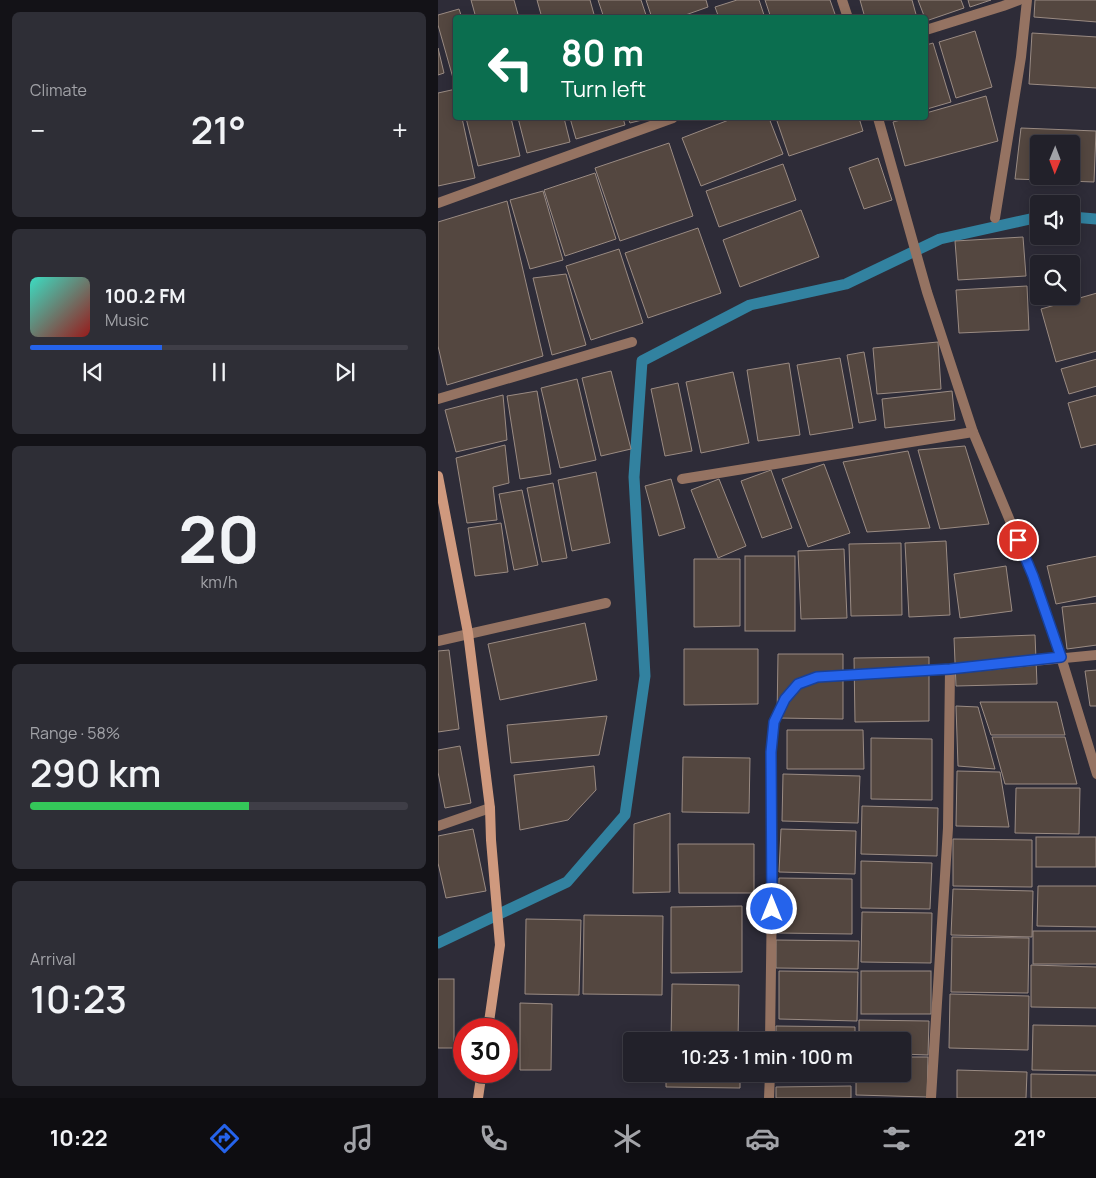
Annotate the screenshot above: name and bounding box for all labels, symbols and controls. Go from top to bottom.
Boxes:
text: 80 m [561,29,644,77]
icon: left [478,35,543,100]
text: Turn left [561,74,646,104]
text: Climate [30,79,87,101]
text: 21° [191,103,246,155]
text: − [30,111,45,149]
text: + [392,111,408,149]
north arrow [1030,135,1080,185]
map controls [1030,135,1080,305]
button: sound [1030,195,1080,245]
button: search [1030,255,1080,305]
text: 100.2 FM [105,283,185,309]
text: Music [105,309,149,331]
icon: previous [79,358,107,386]
icon: pause [205,358,233,386]
icon: next [331,358,359,386]
text: 20 [178,494,260,583]
pin [997,519,1039,561]
icon: arrive [1004,526,1032,554]
text: km/h [200,571,238,593]
text: Range · 58% [30,722,120,744]
text: 290 km [30,746,161,798]
position arrow [745,882,797,934]
text: Arrival [30,948,76,970]
text: 10:23 [30,972,127,1024]
speed limit sign: 30 [453,1018,518,1083]
text: 10:23 · 1 min · 100 m [681,1044,853,1070]
icon: directions [207,1121,242,1156]
icon: music [341,1121,376,1156]
icon: phone [476,1121,511,1156]
icon: climate [610,1121,645,1156]
icon: car [745,1121,780,1156]
icon: filters [879,1121,914,1156]
text: 10:22 [50,1123,108,1153]
text: 21° [1014,1123,1046,1153]

